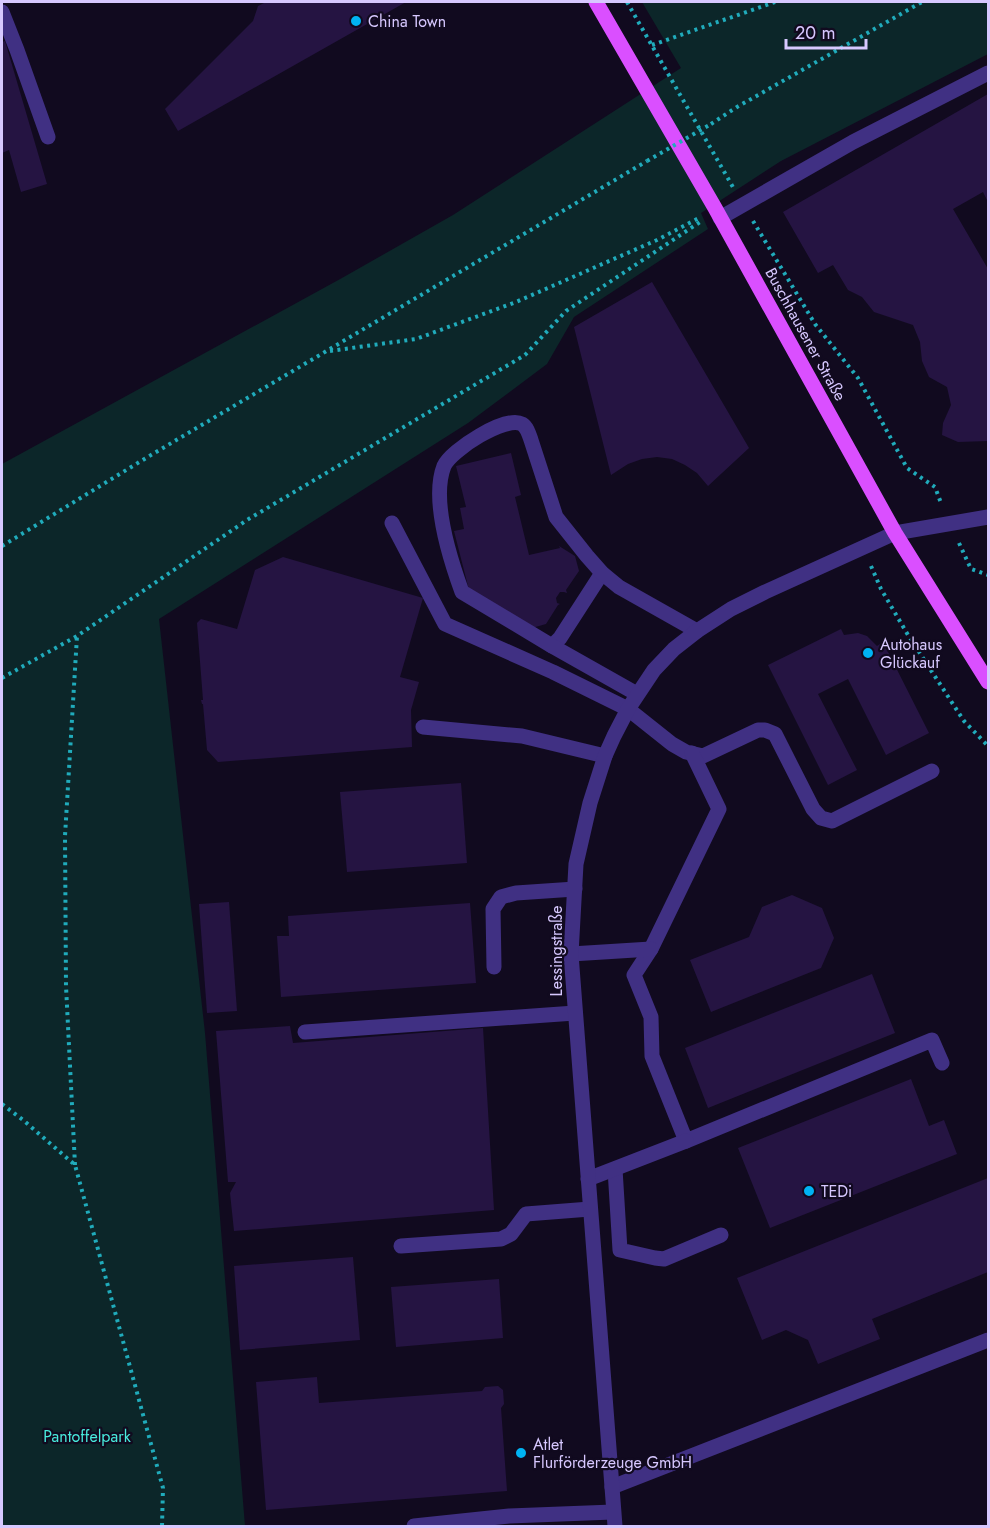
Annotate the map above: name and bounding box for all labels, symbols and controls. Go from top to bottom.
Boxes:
place label: China Town [368,10,446,33]
scale bar [786,12,866,50]
marker: China Town [349,14,363,28]
text: 20 m [795,20,835,46]
street label: Buschhausener Straße [759,264,852,405]
place label: Autohaus Glückauf [880,633,942,674]
marker: Autohaus Glückauf [861,646,875,660]
street label: Lessingstraße [545,906,568,996]
place label: TEDi [821,1180,852,1203]
marker: TEDi [802,1184,816,1198]
park label: Pantoffelpark [43,1425,132,1448]
place label: Atlet Flurförderzeuge GmbH [533,1433,692,1474]
marker: Atlet Flurförderzeuge GmbH [514,1446,528,1460]

